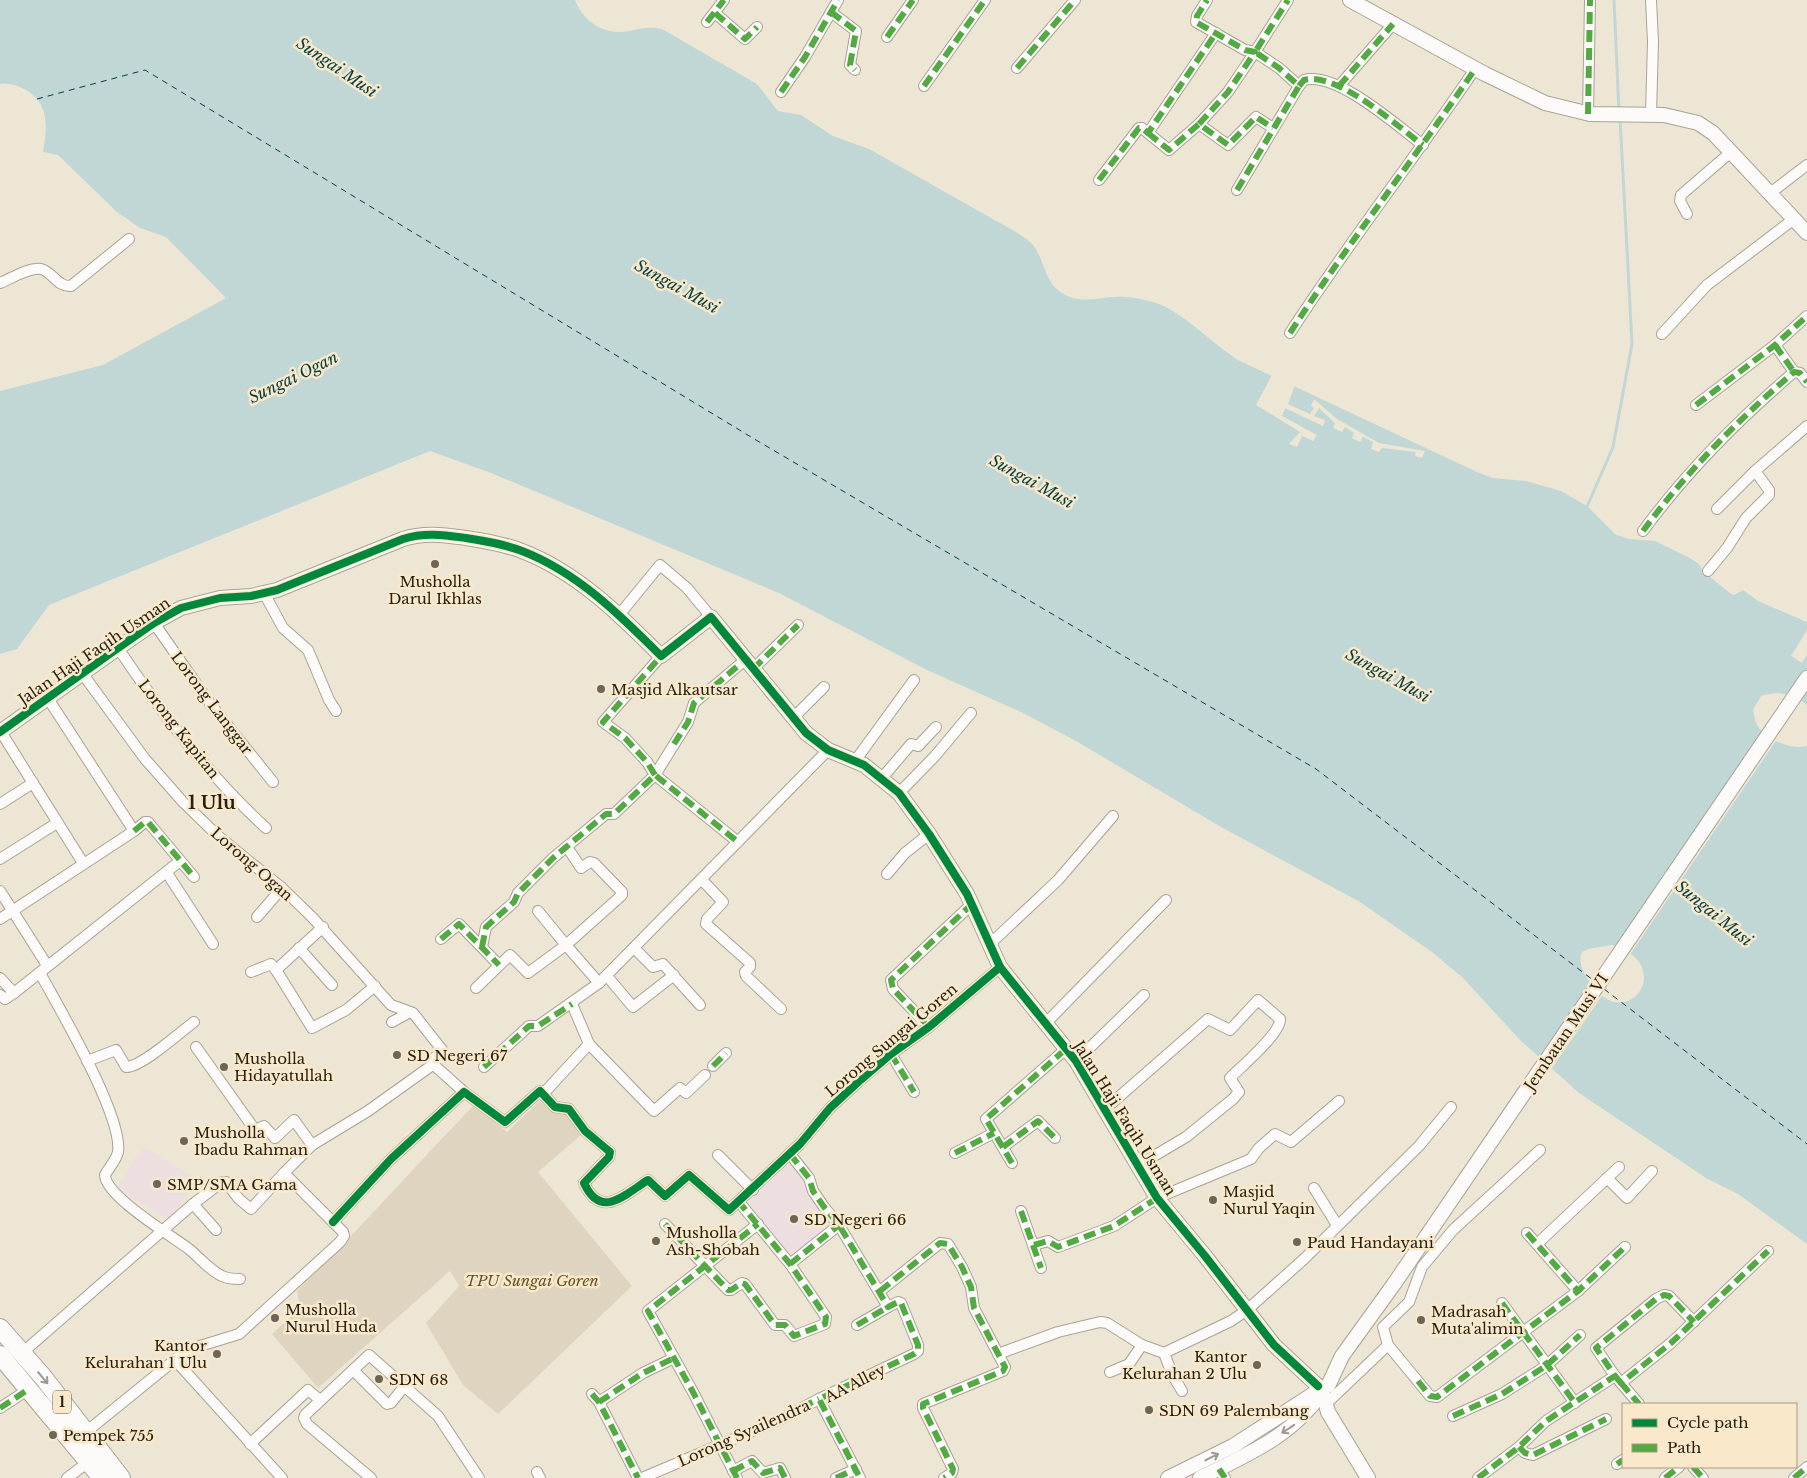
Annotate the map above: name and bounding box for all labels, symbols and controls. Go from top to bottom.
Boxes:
water label: Sungai Musi [293,33,382,102]
water label: Sungai Musi [631,255,723,318]
water label: Sungai Ogan [245,347,341,407]
water label: Sungai Musi [986,450,1078,513]
marker: Musholla Darul Ikhlas [429,558,441,570]
place label: Musholla Darul Ikhlas [388,572,482,608]
street label: Jalan Haji Faqih Usman [13,593,174,710]
water label: Sungai Musi [1342,644,1434,707]
street label: Lorong Langgar [167,648,257,759]
street label: Lorong Kapitan [134,676,224,782]
place label: Masjid Alkautsar [611,680,739,699]
marker: Masjid Alkautsar [595,683,607,695]
district label: 1 Ulu [188,792,236,814]
street label: Lorong Ogan [207,823,297,905]
water label: Sungai Musi [1672,876,1757,950]
street label: Jembatan Musi VI [1519,970,1612,1096]
street label: Lorong Sungai Goren [821,979,961,1101]
street label: Jalan Haji Faqih Usman [1068,1035,1180,1199]
place label: SD Negeri 67 [407,1046,508,1065]
place label: Musholla Hidayatullah [234,1049,333,1085]
marker: SD Negeri 67 [391,1049,403,1061]
marker: Musholla Hidayatullah [218,1061,230,1073]
place label: Musholla Ibadu Rahman [194,1123,308,1159]
marker: Musholla Ibadu Rahman [178,1135,190,1147]
place label: SMP/SMA Gama [167,1175,298,1194]
marker: SMP/SMA Gama [151,1178,163,1190]
place label: Masjid Nurul Yaqin [1223,1182,1315,1218]
marker: Masjid Nurul Yaqin [1207,1194,1219,1206]
place label: SD Negeri 66 [804,1210,906,1229]
marker: SD Negeri 66 [788,1213,800,1225]
place label: Musholla Ash-Shobah [665,1223,760,1259]
place label: Paud Handayani [1307,1233,1434,1252]
marker: Musholla Ash-Shobah [650,1235,662,1247]
marker: Paud Handayani [1291,1236,1303,1248]
park label: TPU Sungai Goren [465,1271,599,1290]
place label: Musholla Nurul Huda [285,1300,377,1336]
place label: Madrasah Muta'alimin [1431,1302,1524,1338]
marker: Musholla Nurul Huda [269,1312,281,1324]
marker: Madrasah Muta'alimin [1415,1314,1427,1326]
place label: Kantor Kelurahan 1 Ulu [85,1336,208,1372]
place label: Kantor Kelurahan 2 Ulu [1122,1347,1248,1383]
marker: Kantor Kelurahan 1 Ulu [211,1348,223,1360]
street label: AA Alley [821,1359,889,1407]
marker: Kantor Kelurahan 2 Ulu [1251,1359,1263,1371]
place label: SDN 68 [389,1370,448,1389]
one-way arrow [38,1371,49,1384]
marker: SDN 68 [373,1373,385,1385]
road number: 1 [53,1390,71,1414]
street label: Lorong Syailendra [675,1395,814,1471]
place label: SDN 69 Palembang [1159,1401,1310,1420]
legend [1622,1403,1797,1468]
marker: SDN 69 Palembang [1143,1404,1155,1416]
text: Cycle path [1667,1413,1749,1432]
one-way arrow [1282,1424,1296,1434]
place label: Pempek 755 [63,1426,154,1445]
marker: Pempek 755 [47,1429,59,1441]
text: Path [1667,1438,1701,1457]
one-way arrow [1204,1452,1219,1461]

